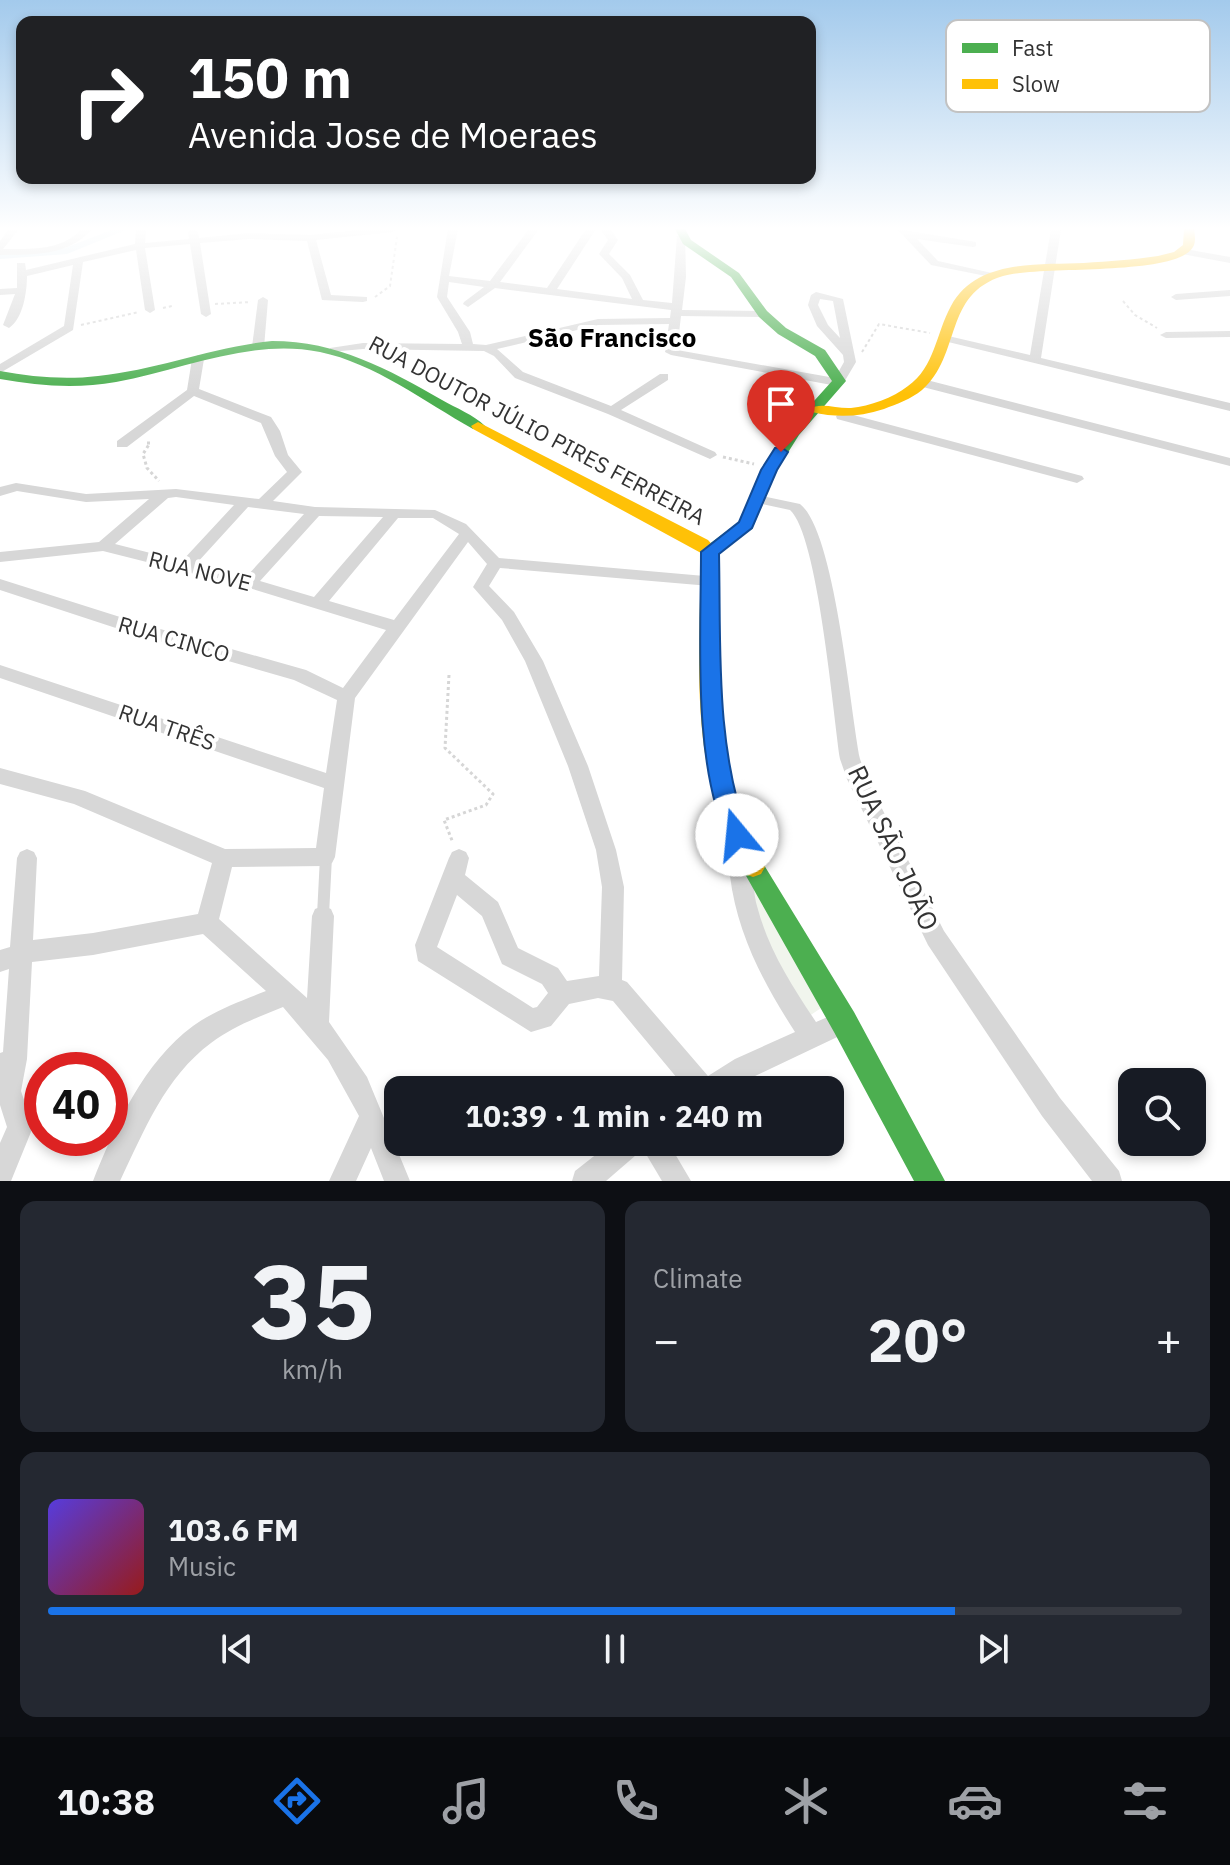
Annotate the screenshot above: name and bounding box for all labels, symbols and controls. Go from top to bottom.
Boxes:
legend [946,20,1210,112]
text: Fast [1012,33,1053,62]
text: 150 m [188,41,352,113]
icon: right [56,48,160,152]
text: Slow [1012,69,1060,98]
text: Avenida Jose de Moeraes [188,111,598,158]
district label: São Francisco [528,320,696,354]
street label: RUA DOUTOR JÚLIO PIRES FERREIRA [364,328,710,531]
pin [747,370,815,452]
icon: arrive [759,382,803,426]
street label: RUA NOVE [146,544,254,597]
street label: RUA CINCO [115,609,233,668]
street label: RUA TRÊS [115,697,219,757]
street label: RUA SÃO JOÃO [841,760,947,936]
position arrow [695,793,779,877]
speed limit sign: 40 [24,1052,128,1156]
map controls [1118,1068,1206,1156]
button: search [1118,1068,1206,1156]
text: 10:39 · 1 min · 240 m [465,1096,763,1135]
text: 35 [250,1232,375,1368]
text: Climate [653,1261,743,1295]
text: 20° [867,1300,968,1379]
text: − [653,1311,679,1368]
text: + [1156,1311,1182,1368]
text: km/h [282,1352,343,1386]
text: 103.6 FM [168,1510,299,1549]
text: Music [168,1549,236,1583]
icon: previous [215,1627,259,1671]
icon: pause [593,1627,637,1671]
icon: next [971,1627,1015,1671]
icon: directions [269,1773,325,1829]
icon: music [438,1773,494,1829]
icon: phone [608,1773,664,1829]
icon: climate [778,1773,834,1829]
icon: car [947,1773,1003,1829]
icon: filters [1117,1773,1173,1829]
text: 10:38 [57,1778,155,1825]

